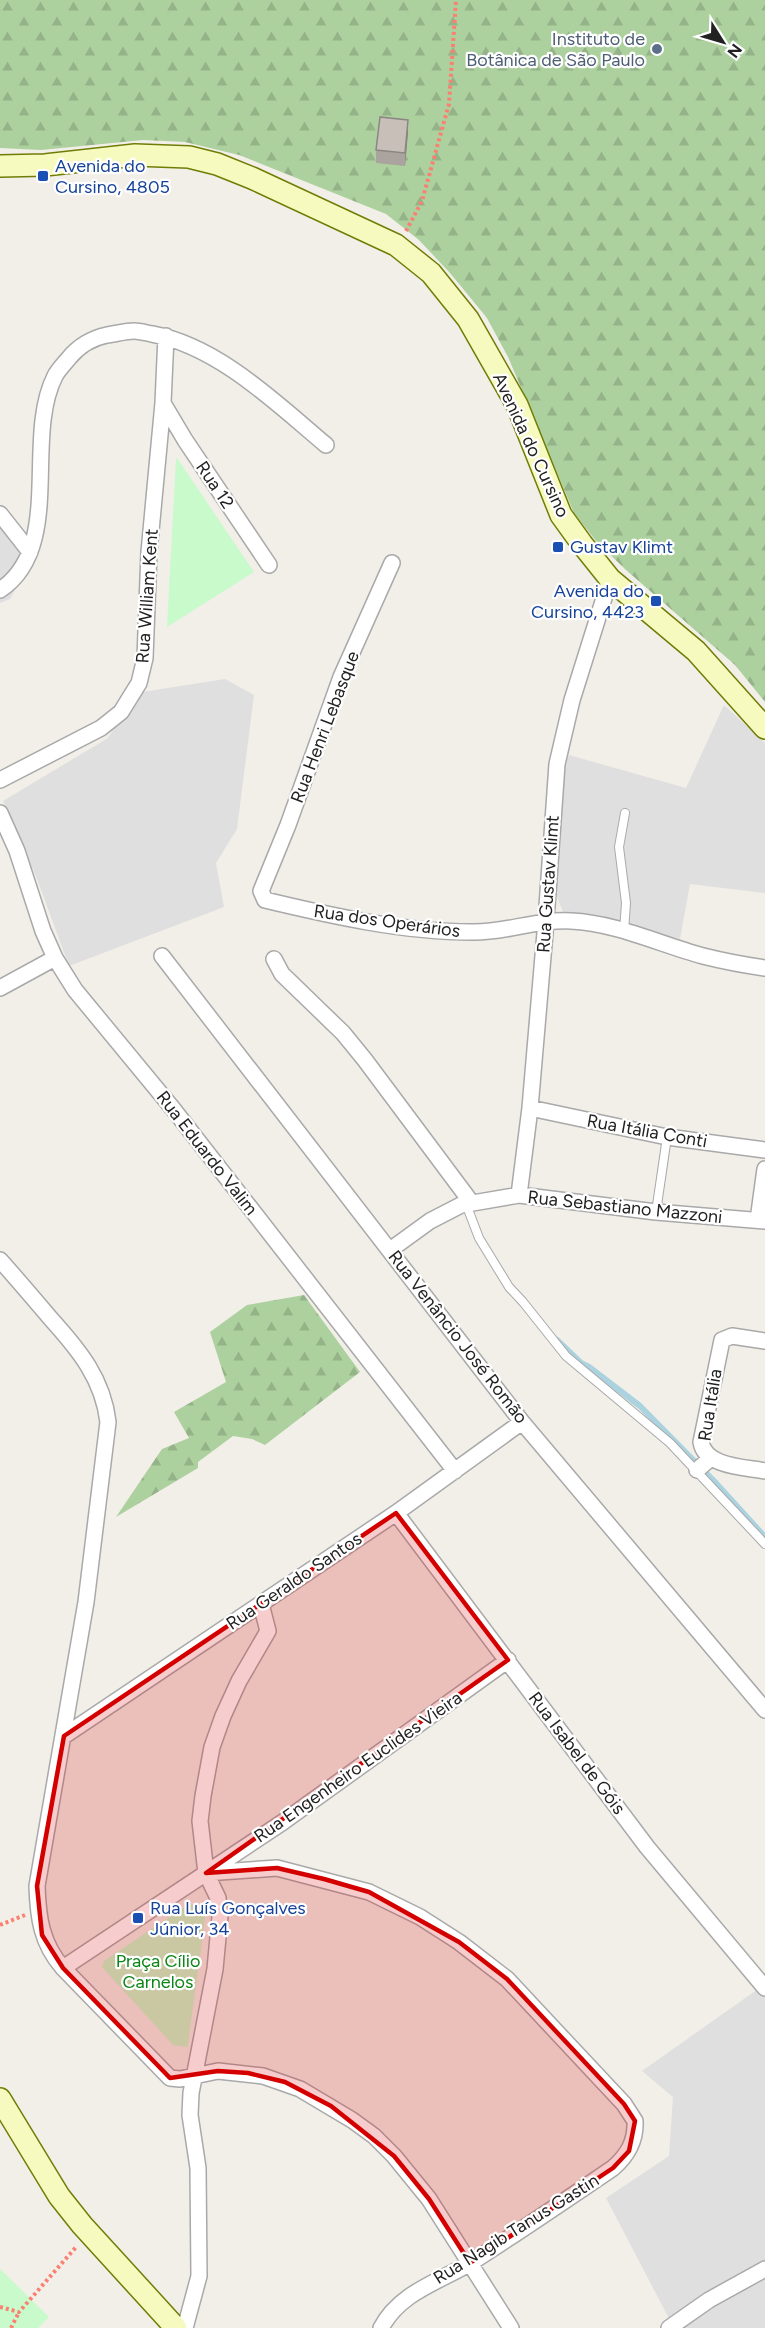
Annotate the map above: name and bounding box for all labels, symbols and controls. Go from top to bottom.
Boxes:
north arrow [693,12,753,72]
place label: Instituto de Botânica de São Paulo [466,28,645,71]
text: N [723,40,746,61]
marker: Instituto de Botânica de São Paulo [650,42,664,56]
place label: Avenida do Cursino, 4805 [55,155,170,198]
marker: Avenida do Cursino, 4805 [36,169,50,183]
street label: Avenida do Cursino [488,369,574,521]
street label: Rua 12 [191,457,239,513]
street label: Rua William Kent [131,528,163,664]
place label: Gustav Klimt [570,536,673,558]
marker: Gustav Klimt [551,540,565,554]
place label: Avenida do Cursino, 4423 [531,580,644,623]
marker: Avenida do Cursino, 4423 [649,594,663,608]
street label: Rua Henri Lebasque [286,648,364,806]
street label: Rua Gustav Klimt [532,814,564,954]
street label: Rua dos Operários [312,900,462,942]
street label: Rua Eduardo Valim [152,1087,262,1219]
street label: Rua Itália Conti [585,1110,709,1152]
street label: Rua Sebastiano Mazzoni [527,1186,723,1228]
street label: Rua Venâncio José Romão [384,1246,532,1428]
street label: Rua Itália [693,1367,727,1443]
street label: Rua Geraldo Santos [222,1527,366,1635]
street label: Rua Engenheiro Euclides Vieira [250,1687,466,1847]
street label: Rua Isabel de Góis [524,1687,630,1819]
place label: Rua Luís Gonçalves Júnior, 34 [150,1897,306,1940]
marker: Rua Luís Gonçalves Júnior, 34 [131,1911,145,1925]
park label: Praça Cílio Carnelos [116,1950,200,1993]
street label: Rua Nagib Tanus Gastin [429,2169,603,2289]

